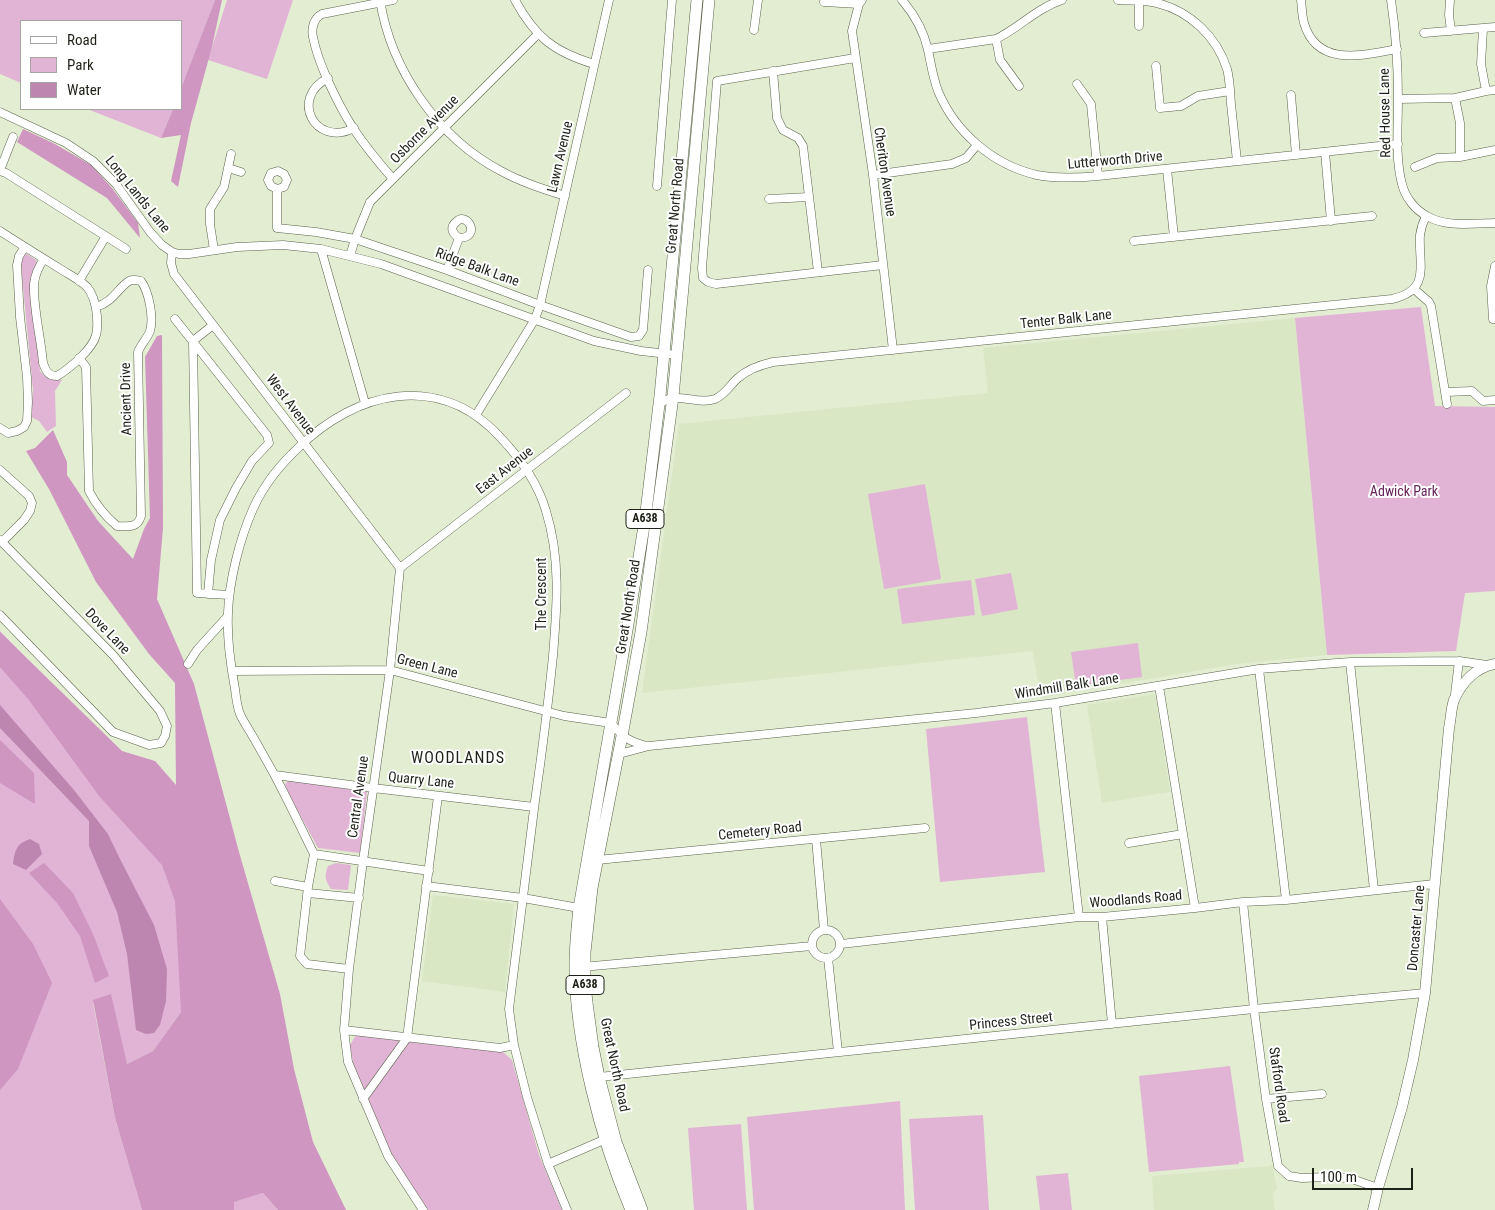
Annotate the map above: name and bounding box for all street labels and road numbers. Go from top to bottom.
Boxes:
street label: Red House Lane [1377,68,1395,158]
street label: Osborne Avenue [387,92,463,168]
street label: Lawn Avenue [545,120,577,194]
street label: Cheriton Avenue [869,126,899,218]
street label: Lutterworth Drive [1067,148,1163,174]
street label: Long Lands Lane [101,153,173,237]
street label: Great North Road [663,158,689,254]
street label: Ridge Balk Lane [433,245,521,291]
street label: Tenter Balk Lane [1019,307,1113,333]
street label: Ancient Drive [118,362,136,436]
street label: West Avenue [262,372,318,438]
street label: East Avenue [473,444,537,498]
road number: A638 [626,509,664,528]
street label: The Crescent [534,558,550,630]
street label: Great North Road [613,558,645,656]
street label: Dove Lane [81,606,133,658]
street label: Green Lane [395,651,459,683]
street label: Windmill Balk Lane [1014,671,1120,703]
street label: Central Avenue [345,755,373,839]
street label: Quarry Lane [387,769,455,793]
street label: Cemetery Road [717,819,803,845]
street label: Doncaster Lane [1405,884,1429,972]
street label: Woodlands Road [1089,888,1183,912]
road number: A638 [566,976,604,994]
street label: Princess Street [968,1009,1054,1035]
street label: Great North Road [596,1017,632,1113]
street label: Stafford Road [1264,1046,1292,1124]

